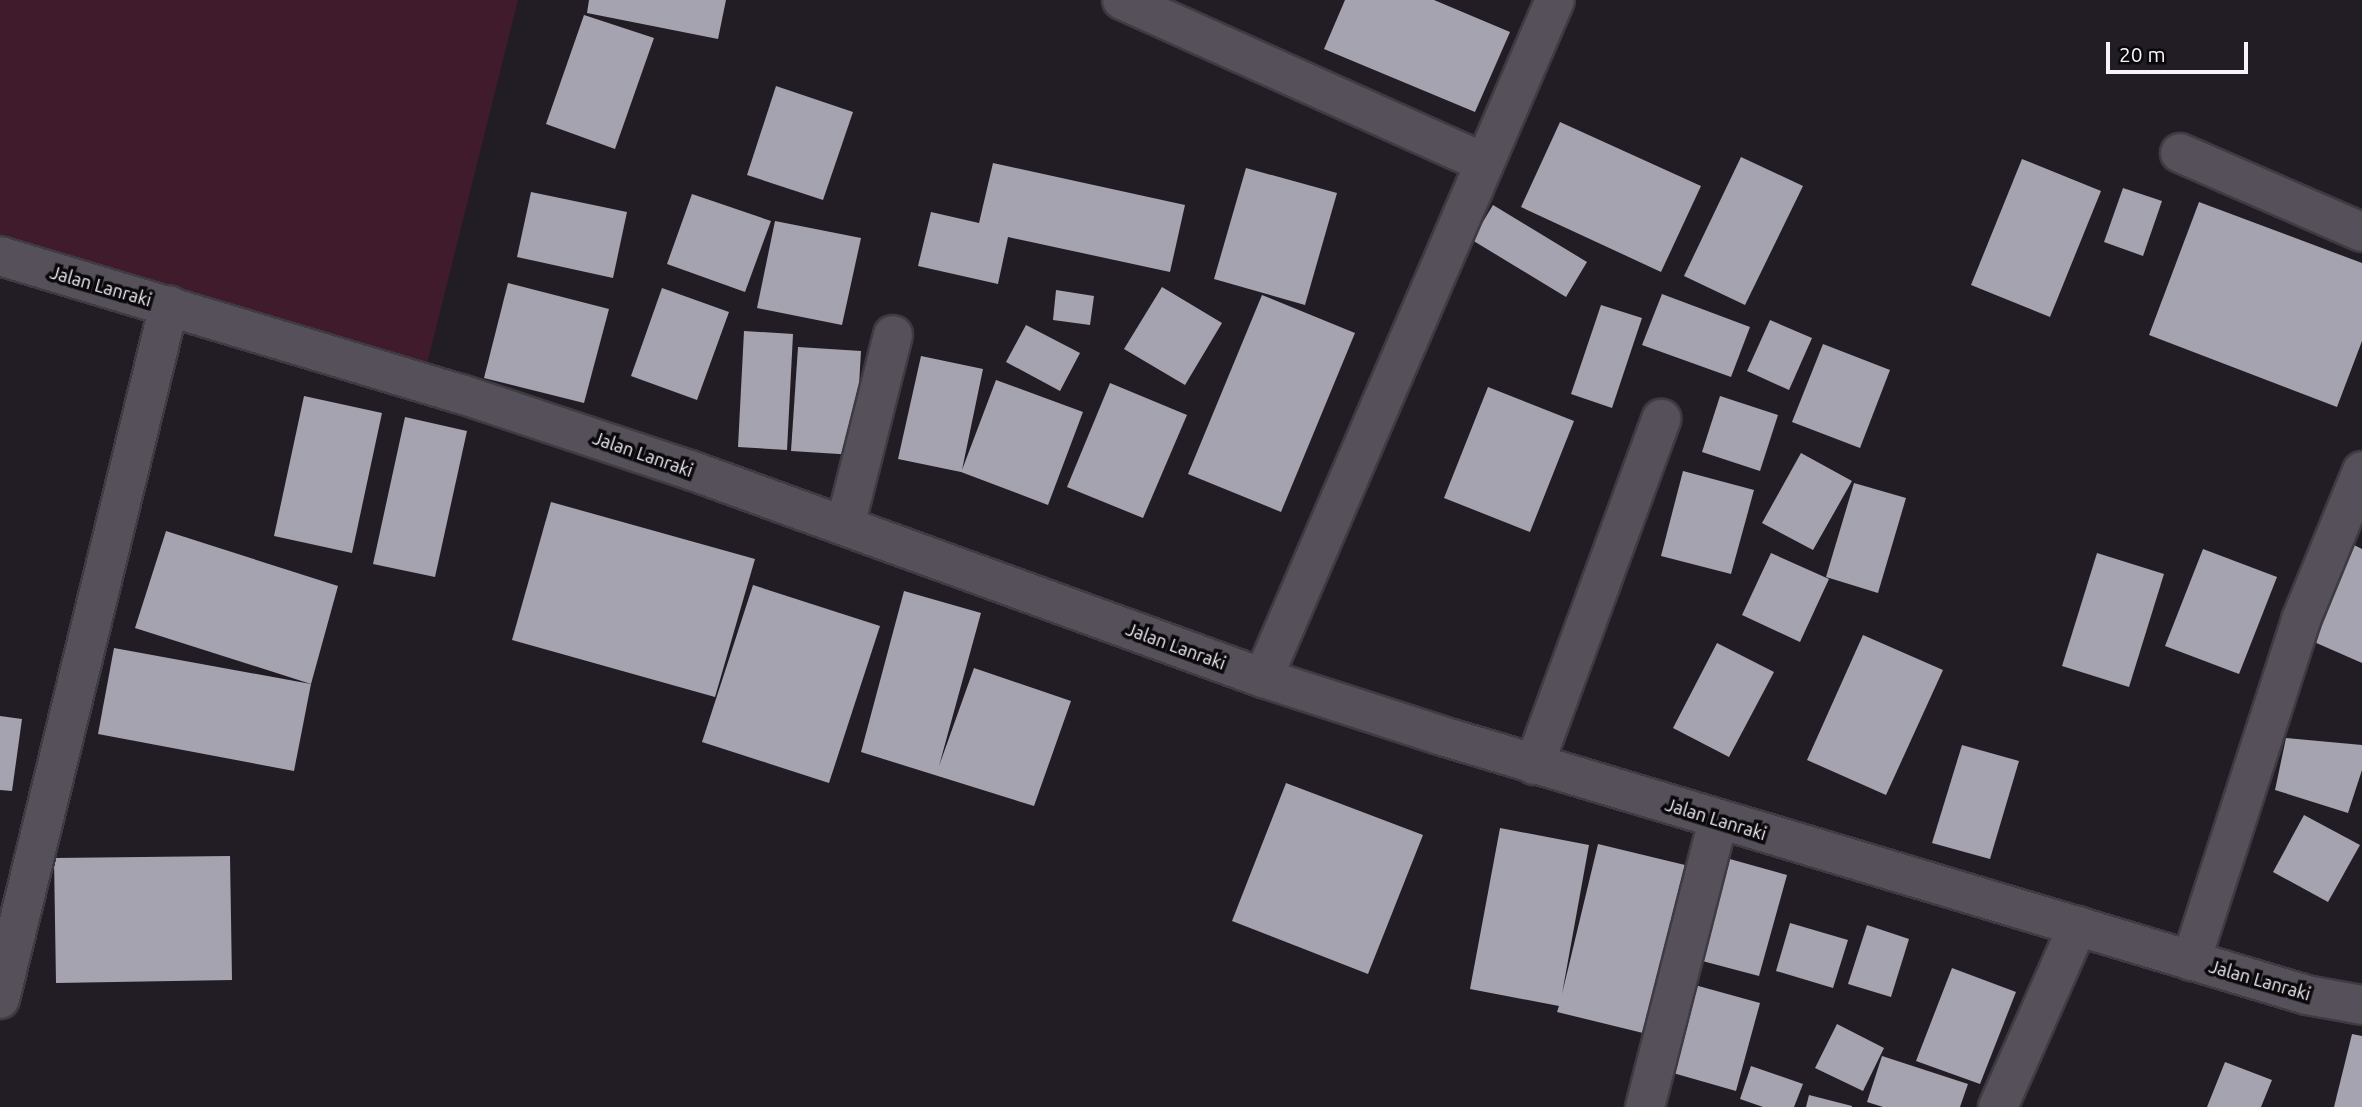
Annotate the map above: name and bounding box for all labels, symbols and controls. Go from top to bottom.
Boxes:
scale bar [2110,28,2252,72]
text: 20 m [2119,42,2166,66]
street label: Jalan Lanraki [48,261,154,311]
street label: Jalan Lanraki [590,427,696,481]
street label: Jalan Lanraki [1123,618,1229,674]
street label: Jalan Lanraki [1663,793,1769,845]
street label: Jalan Lanraki [2207,955,2313,1005]

